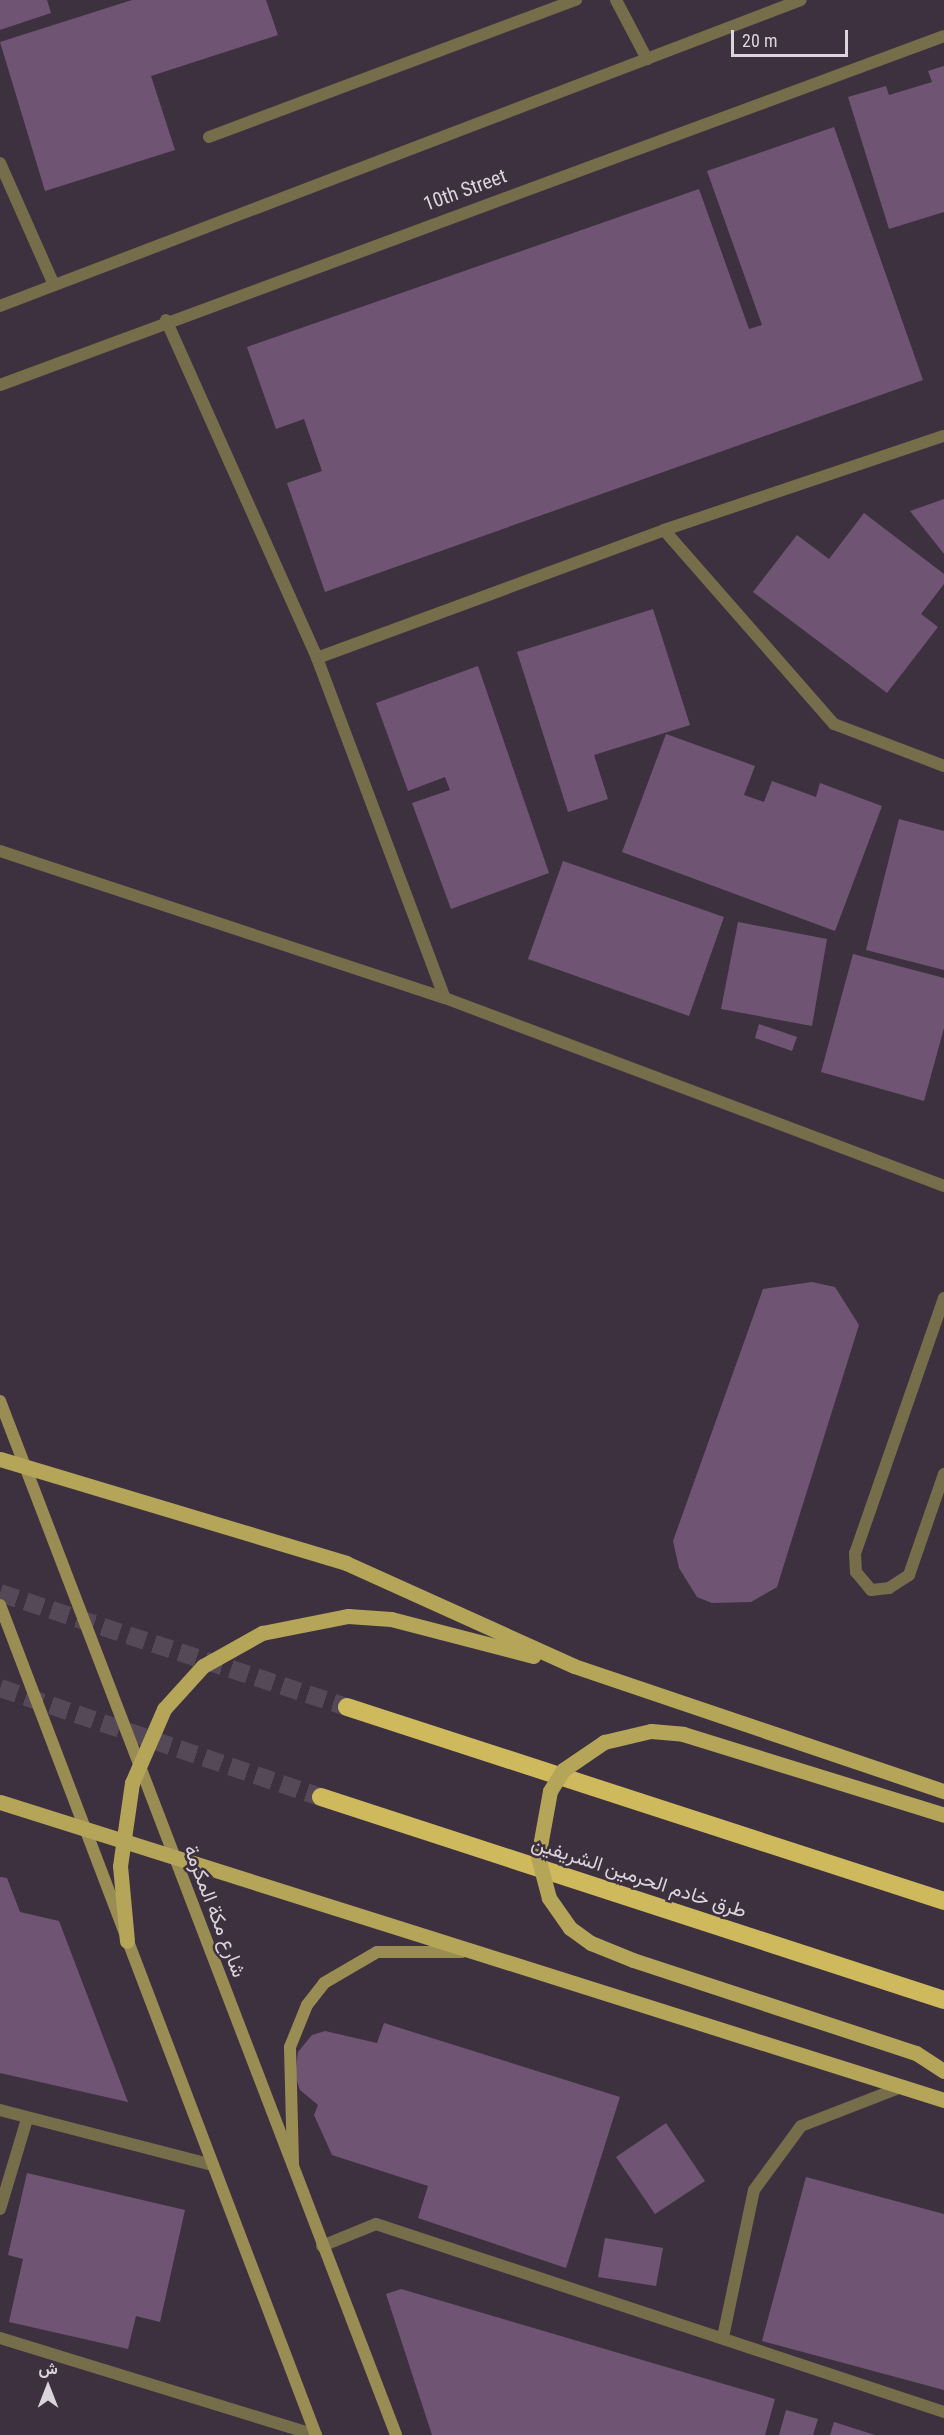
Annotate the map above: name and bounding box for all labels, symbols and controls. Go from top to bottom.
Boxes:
scale bar [734,18,851,56]
text: 20 m [742,30,777,51]
street label: 10th Street [420,164,510,216]
street label: طرق خادم الحرمين الشريفين [528,1831,750,1923]
street label: شارع مكة المكرمة [179,1841,251,1981]
north arrow [18,2357,78,2417]
text: ش [38,2359,58,2378]

